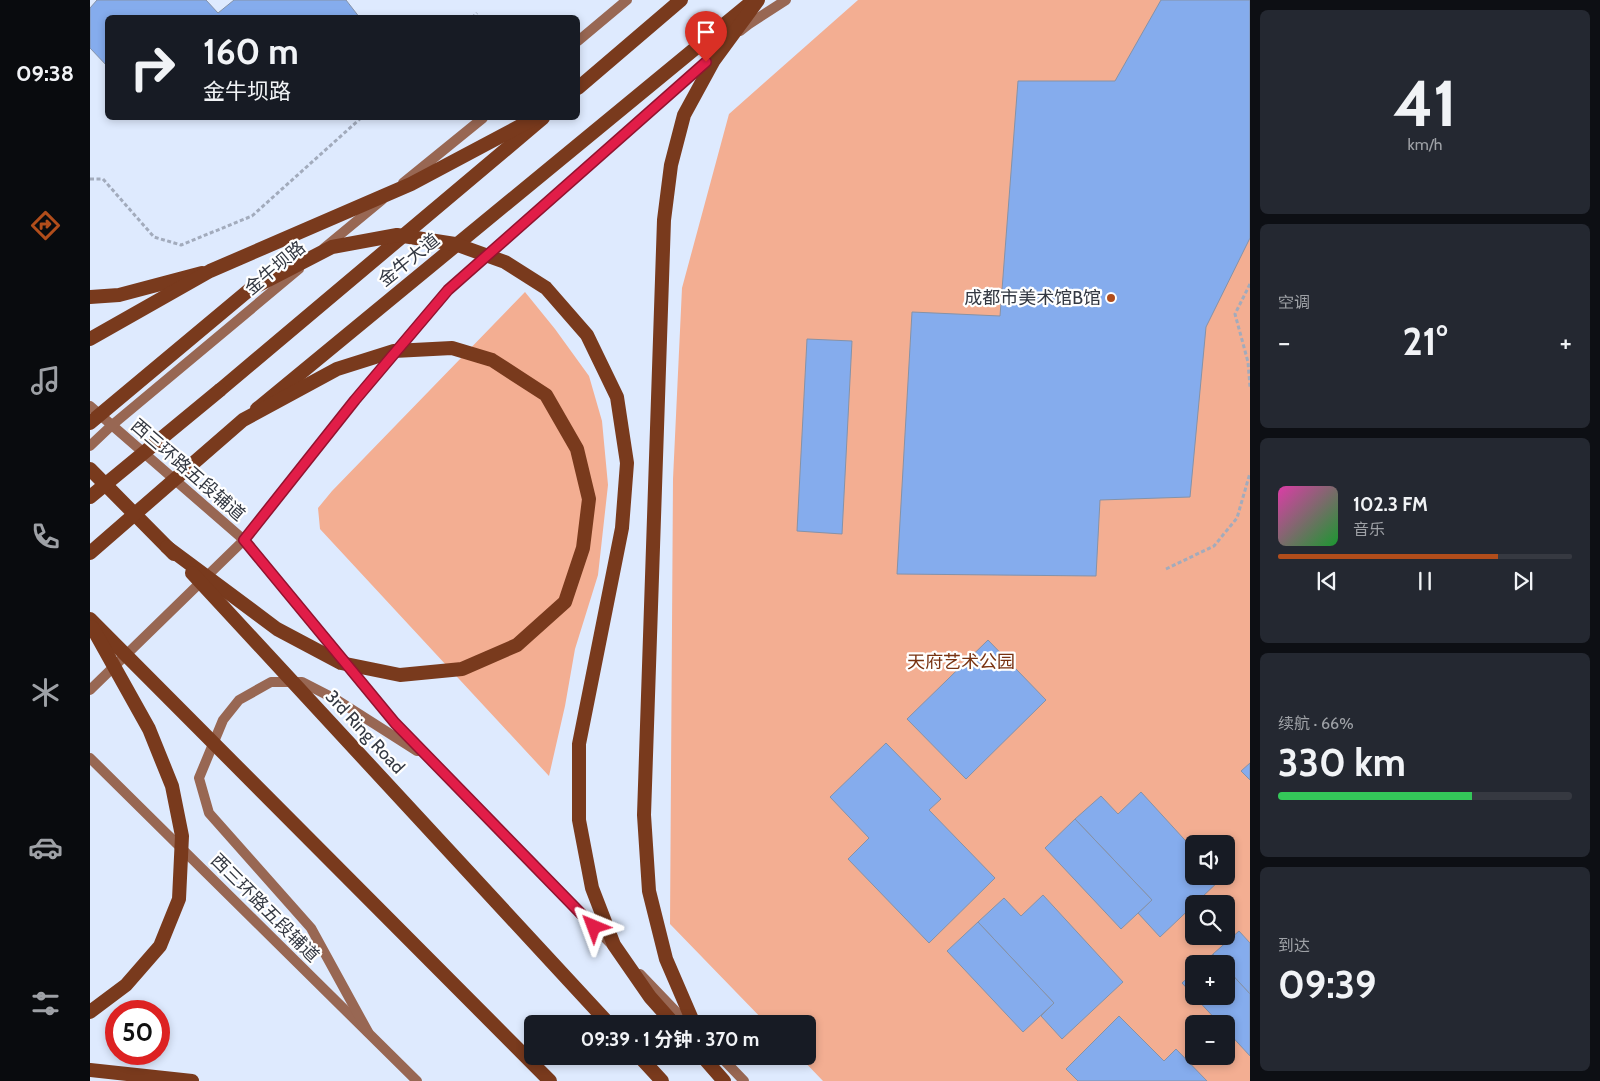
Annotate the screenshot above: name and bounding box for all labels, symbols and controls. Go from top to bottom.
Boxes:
pin [685,11,727,62]
icon: arrive [692,18,720,46]
text: 160 m [203,30,299,73]
icon: right [120,35,185,100]
text: 09:38 [16,60,74,87]
text: 41 [1393,63,1457,142]
text: 金牛坝路 [203,78,291,105]
text: km/h [1407,135,1443,154]
icon: directions [28,208,63,243]
street label: 金牛大道 [374,229,444,291]
street label: 金牛坝路 [240,236,310,300]
place label: 成都市美术馆B馆 [964,287,1101,309]
marker: 成都市美术馆B馆 [1105,292,1117,304]
text: 空调 [1278,293,1310,312]
text: 21° [1402,318,1448,365]
text: − [1278,325,1290,359]
text: + [1560,325,1572,359]
icon: music [28,363,63,398]
street label: 西三环路五段辅道 [126,414,250,526]
text: 102.3 FM [1353,493,1428,516]
icon: phone [28,519,63,554]
text: 音乐 [1353,520,1385,539]
icon: previous [1313,567,1341,595]
icon: pause [1411,567,1439,595]
icon: next [1509,567,1537,595]
park label: 天府艺术公园 [907,651,1015,673]
icon: climate [28,675,63,710]
street label: 3rd Ring Road [321,686,409,778]
text: 续航 · 66% [1278,714,1354,733]
text: 330 km [1278,739,1406,786]
icon: car [28,830,63,865]
map controls [1185,835,1235,1065]
button: sound [1185,835,1235,885]
street label: 西三环路五段辅道 [206,849,324,967]
button: search [1185,895,1235,945]
position arrow [567,900,619,952]
text: 到达 [1278,936,1310,955]
button: + [1185,955,1235,1005]
text: 09:39 [1278,961,1376,1008]
icon: filters [28,986,63,1021]
speed limit sign: 50 [105,1000,170,1065]
button: − [1185,1015,1235,1065]
text: 09:39 · 1 分钟 · 370 m [581,1028,759,1051]

